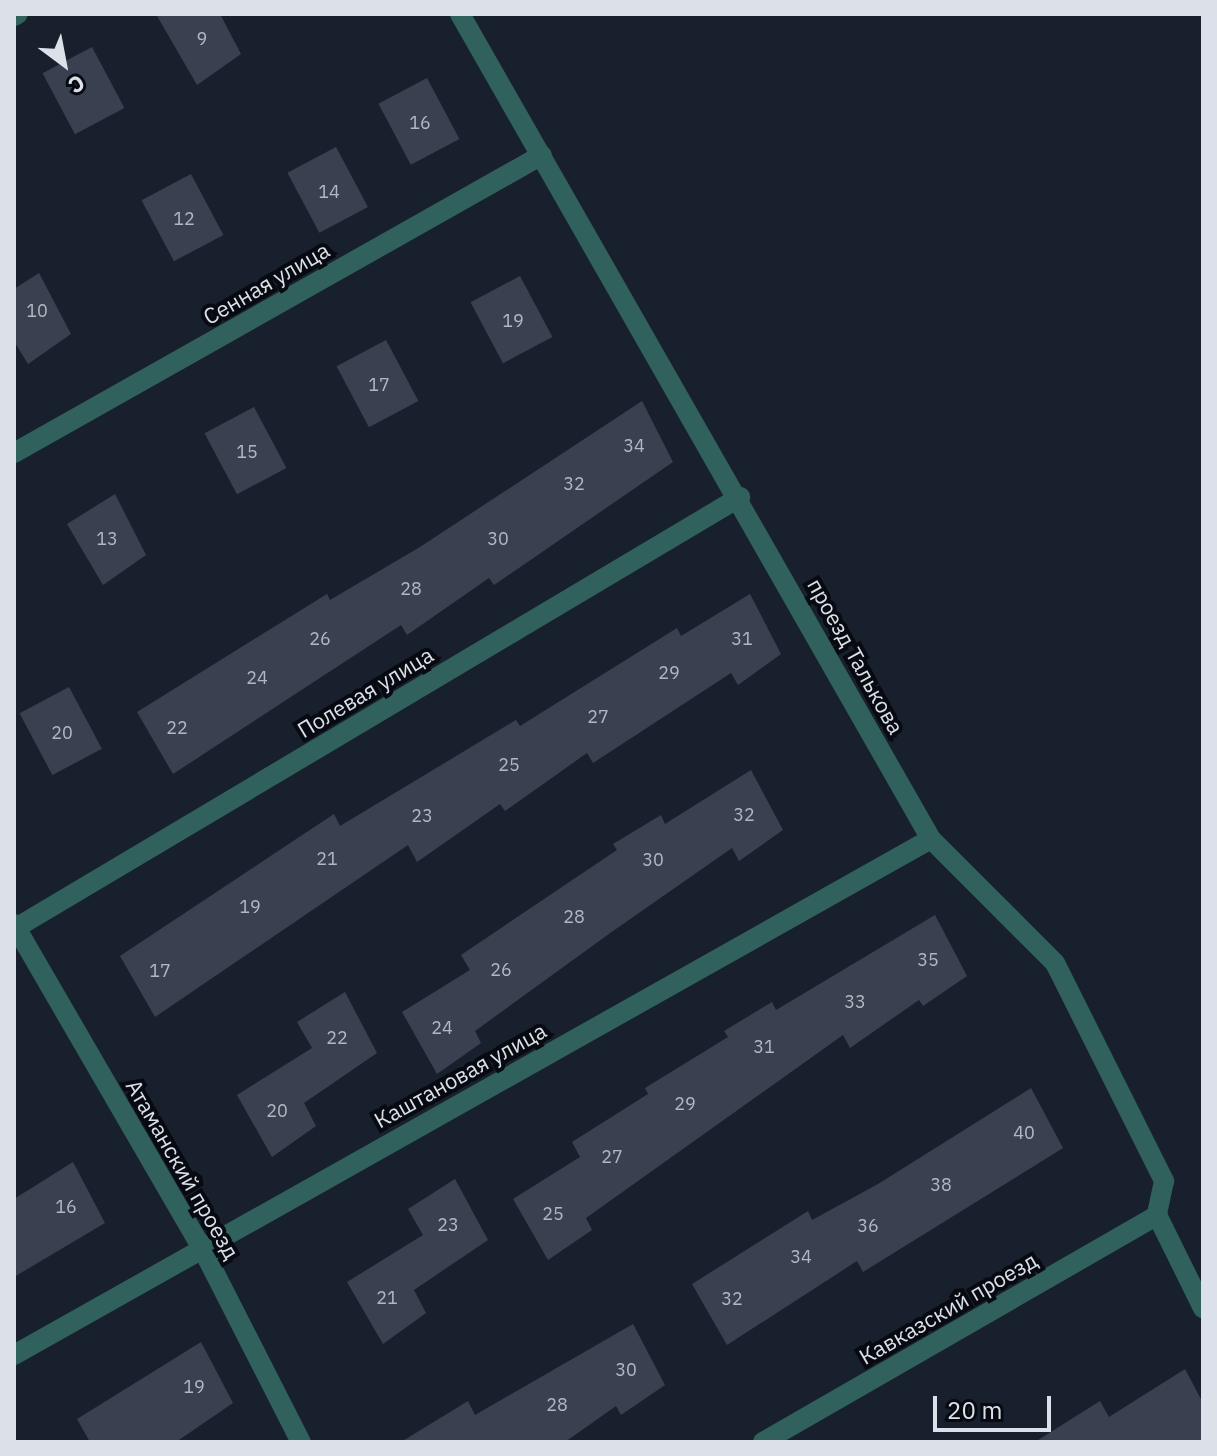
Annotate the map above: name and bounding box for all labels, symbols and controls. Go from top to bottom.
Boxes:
north arrow [24,24,104,104]
house number: 9 [197,28,207,50]
text: С [63,69,91,101]
house number: 16 [409,112,431,134]
house number: 14 [318,181,340,203]
house number: 12 [173,208,195,230]
street label: Сенная улица [198,236,334,330]
house number: 10 [26,300,48,322]
house number: 19 [502,310,524,332]
house number: 17 [368,374,390,396]
house number: 34 [623,435,645,457]
house number: 15 [236,441,258,463]
house number: 32 [563,473,585,495]
house number: 13 [96,528,118,550]
house number: 30 [487,528,509,550]
street label: проезд Талькова [802,574,910,738]
house number: 28 [400,578,422,600]
house number: 26 [309,628,331,650]
house number: 31 [731,628,753,650]
street label: Полевая улица [292,641,438,743]
house number: 29 [658,662,680,684]
house number: 24 [246,667,268,689]
house number: 27 [587,706,609,728]
house number: 22 [166,717,188,739]
house number: 20 [51,722,73,744]
house number: 25 [498,754,520,776]
house number: 32 [733,804,755,826]
house number: 23 [411,805,433,827]
house number: 21 [316,848,338,870]
house number: 30 [642,849,664,871]
house number: 19 [239,896,261,918]
house number: 28 [563,906,585,928]
house number: 35 [917,949,939,971]
house number: 26 [490,959,512,981]
house number: 17 [149,960,171,982]
house number: 33 [844,991,866,1013]
street label: Каштановая улица [369,1017,551,1133]
house number: 24 [431,1017,453,1039]
house number: 22 [326,1027,348,1049]
house number: 31 [753,1036,775,1058]
street label: Атаманский проезд [121,1074,245,1264]
house number: 29 [674,1093,696,1115]
house number: 20 [266,1100,288,1122]
house number: 40 [1013,1122,1035,1144]
house number: 27 [601,1146,623,1168]
house number: 38 [930,1174,952,1196]
house number: 16 [55,1196,77,1218]
house number: 25 [542,1203,564,1225]
house number: 23 [437,1214,459,1236]
house number: 36 [857,1215,879,1237]
house number: 34 [790,1246,812,1268]
street label: Кавказский проезд [854,1246,1042,1370]
house number: 21 [376,1287,398,1309]
house number: 32 [721,1288,743,1310]
house number: 30 [615,1359,637,1381]
house number: 19 [183,1376,205,1398]
scale bar [937,1380,1055,1430]
house number: 28 [546,1394,568,1416]
text: 20 m [947,1394,1002,1426]

